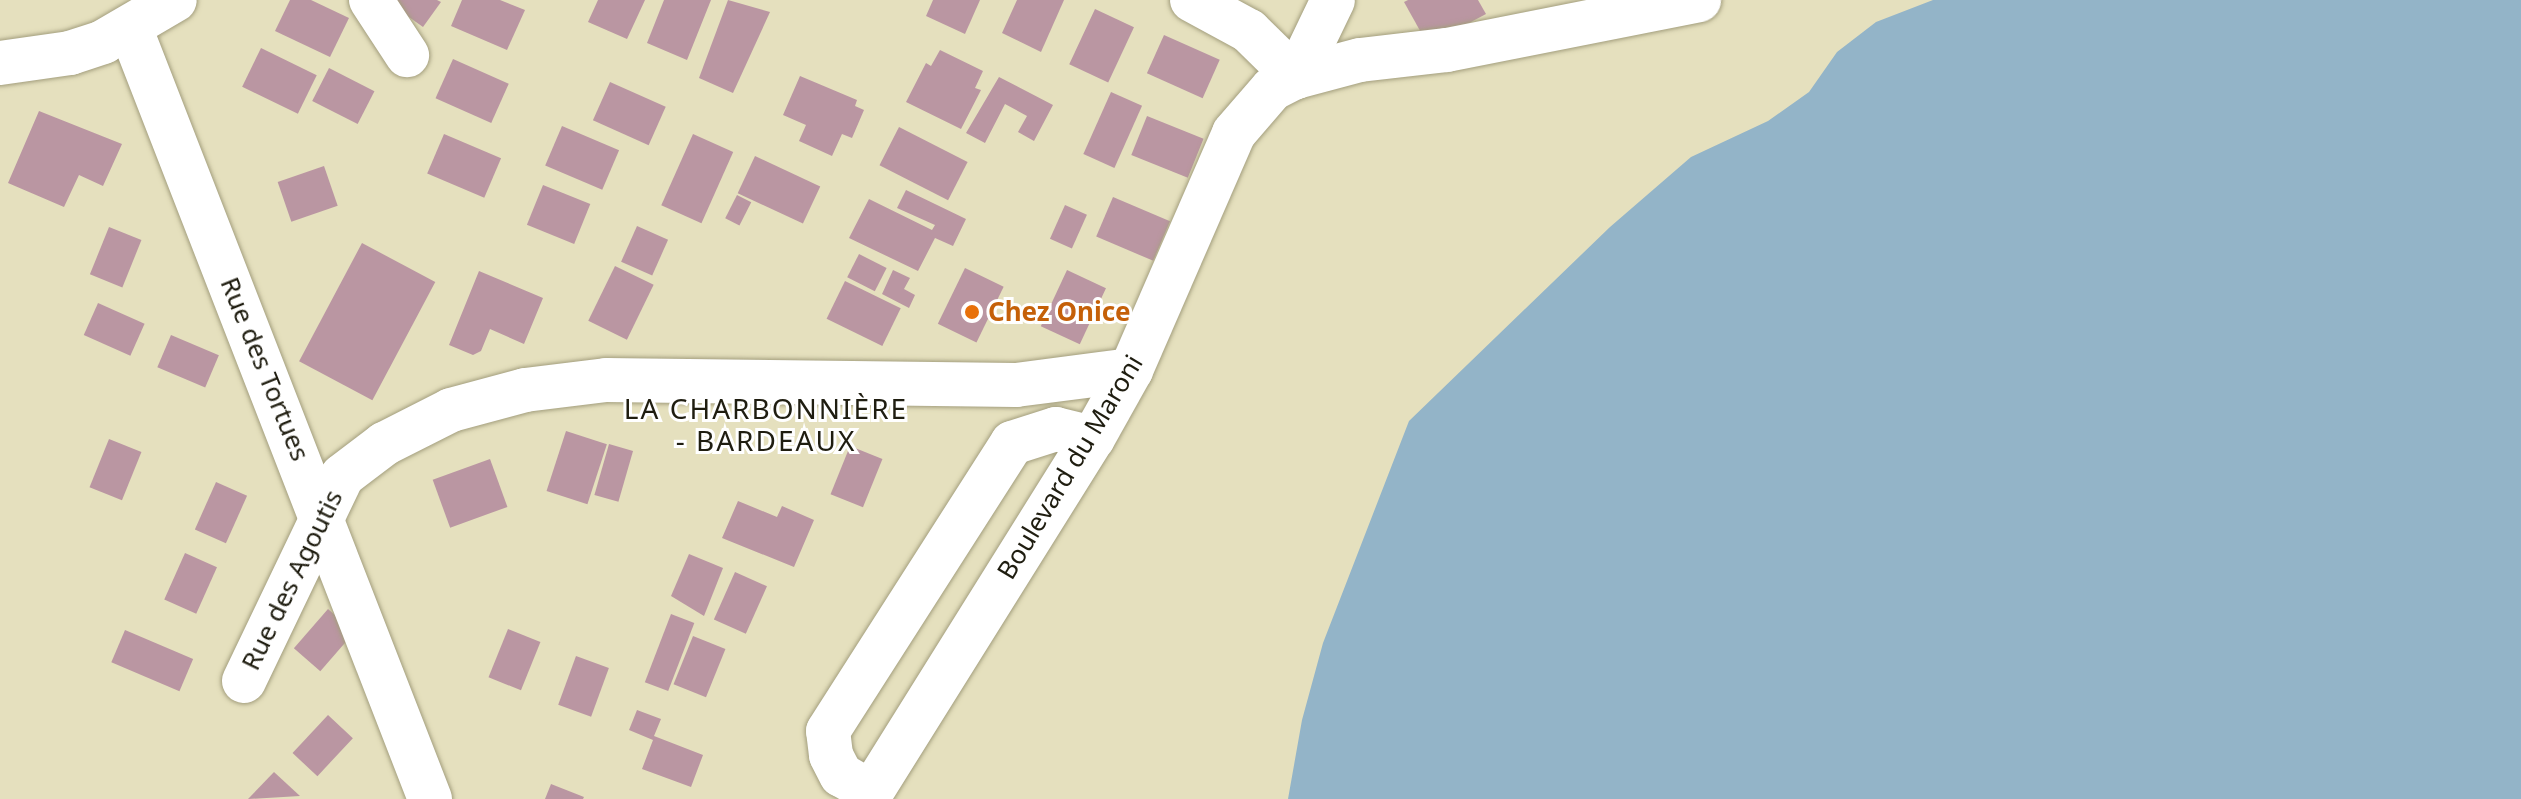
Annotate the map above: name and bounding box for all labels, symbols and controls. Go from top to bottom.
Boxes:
street label: Rue des Tortues [214,273,316,465]
place label: Chez Onice [988,296,1131,328]
marker: Chez Onice [963,303,981,321]
street label: Boulevard du Maroni [991,349,1149,585]
district label: LA CHARBONNIÈRE - BARDEAUX [624,391,908,457]
street label: Rue des Agoutis [235,485,349,675]

